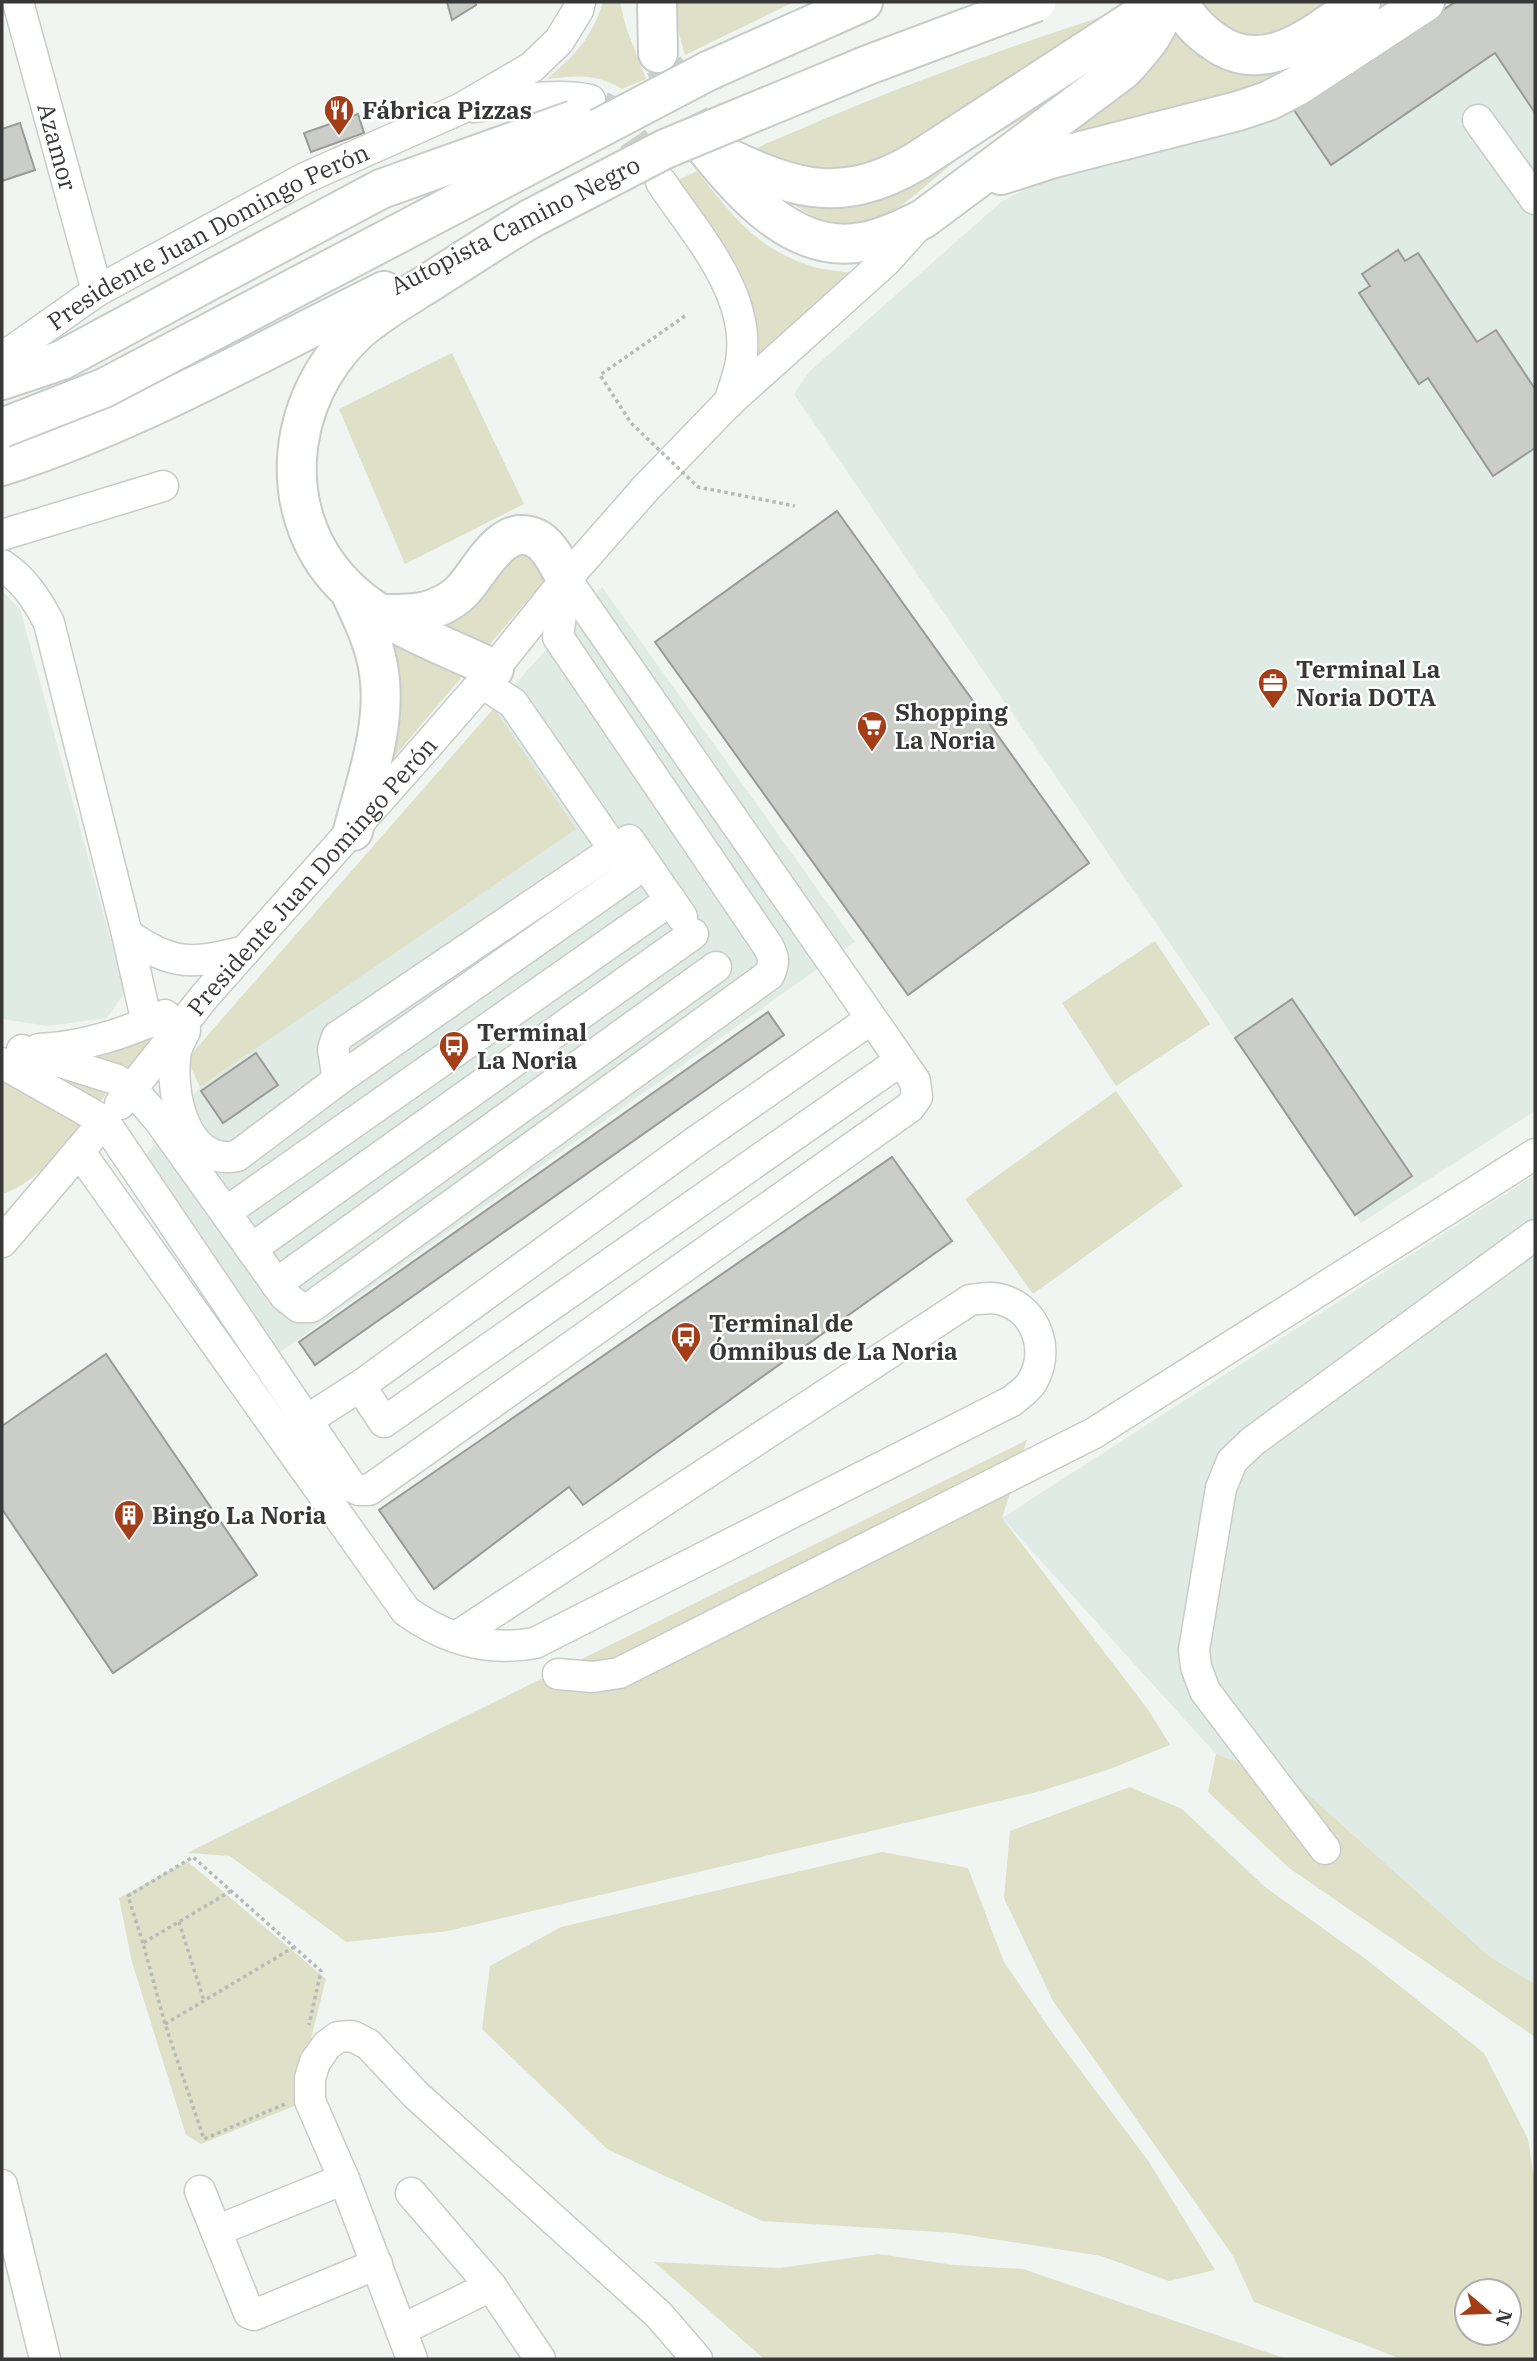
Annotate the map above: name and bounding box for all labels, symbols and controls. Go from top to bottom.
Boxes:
restaurant icon: Fábrica Pizzas [322,93,356,137]
place label: Fábrica Pizzas [362,94,532,126]
street label: Azamor [30,99,85,194]
street label: Presidente Juan Domingo Perón [41,136,374,337]
street label: Autopista Camino Negro [385,148,645,302]
place label: Terminal La Noria DOTA [1296,653,1441,713]
office icon: Terminal La Noria DOTA [1256,666,1290,710]
place label: Shopping La Noria [895,696,1008,756]
supermarket icon: Shopping La Noria [855,709,889,753]
street label: Presidente Juan Domingo Perón [180,730,444,1022]
place label: Terminal La Noria [477,1016,587,1076]
bus stop icon: Terminal La Noria [437,1029,471,1073]
place label: Terminal de Ómnibus de La Noria [709,1307,958,1367]
bus stop icon: Terminal de Ómnibus de La Noria [669,1320,703,1364]
building icon: Bingo La Noria [112,1498,146,1542]
place label: Bingo La Noria [152,1499,327,1531]
north arrow [1453,2277,1523,2347]
text: N [1490,2307,1518,2329]

